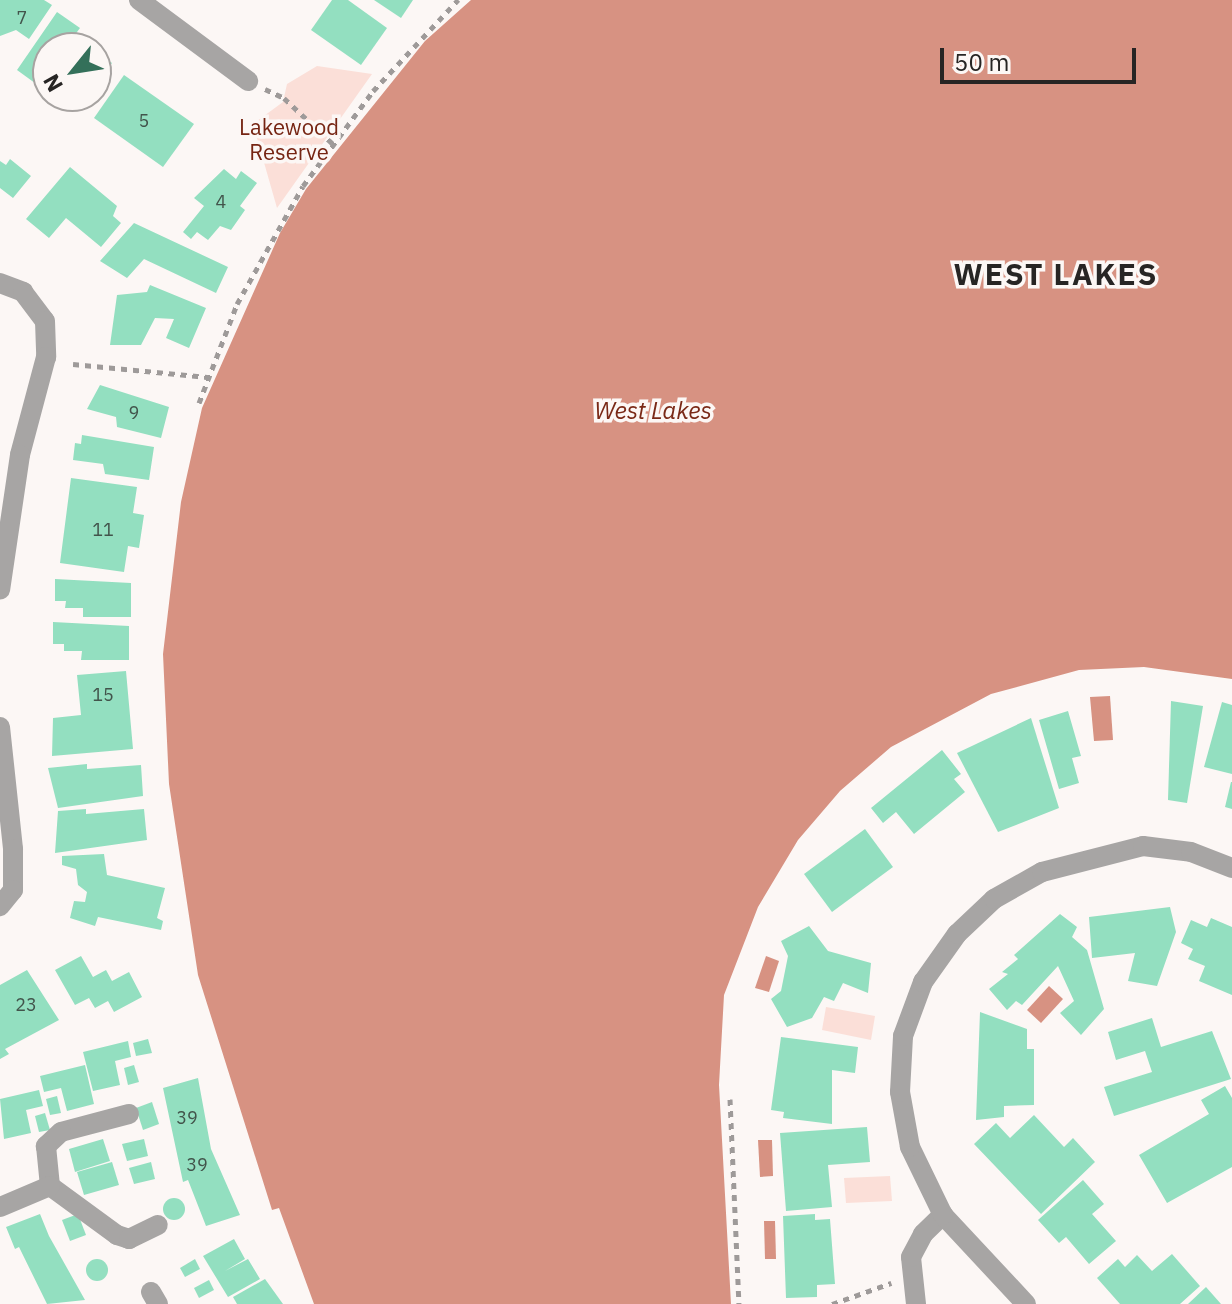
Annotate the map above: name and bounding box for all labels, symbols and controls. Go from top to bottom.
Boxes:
house number: 7 [17,7,27,29]
north arrow [32,32,112,112]
scale bar [944,32,1140,82]
text: 50 m [954,46,1009,78]
text: N [36,69,69,97]
house number: 5 [139,110,149,132]
park label: Lakewood Reserve [239,113,339,164]
house number: 4 [216,191,226,213]
district label: WEST LAKES [954,256,1158,292]
water label: West Lakes [594,397,712,425]
house number: 9 [129,402,139,424]
house number: 11 [92,519,114,541]
house number: 15 [92,684,114,706]
house number: 23 [15,994,37,1016]
house number: 39 [176,1107,198,1129]
house number: 39 [186,1154,208,1176]

